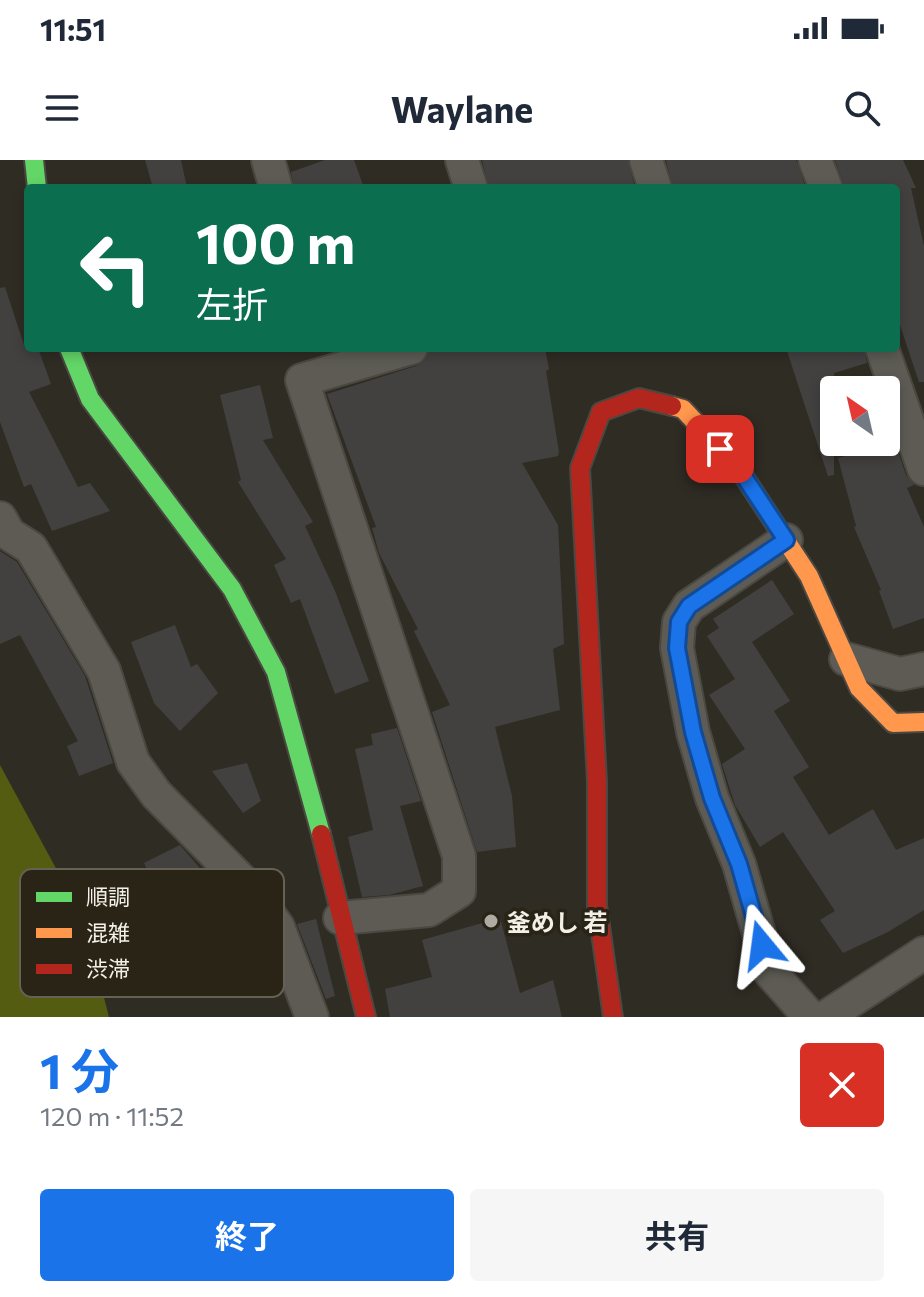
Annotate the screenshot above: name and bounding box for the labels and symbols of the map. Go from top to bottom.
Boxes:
north arrow [820,376,900,456]
pin [686,415,754,483]
legend [20,869,284,997]
text: 順調 [86,883,130,910]
position arrow [720,903,804,987]
place label: 釜めし 若 [507,907,608,936]
marker: 釜めし 若 [482,912,500,930]
text: 混雑 [86,919,130,946]
text: 渋滞 [86,955,130,982]

